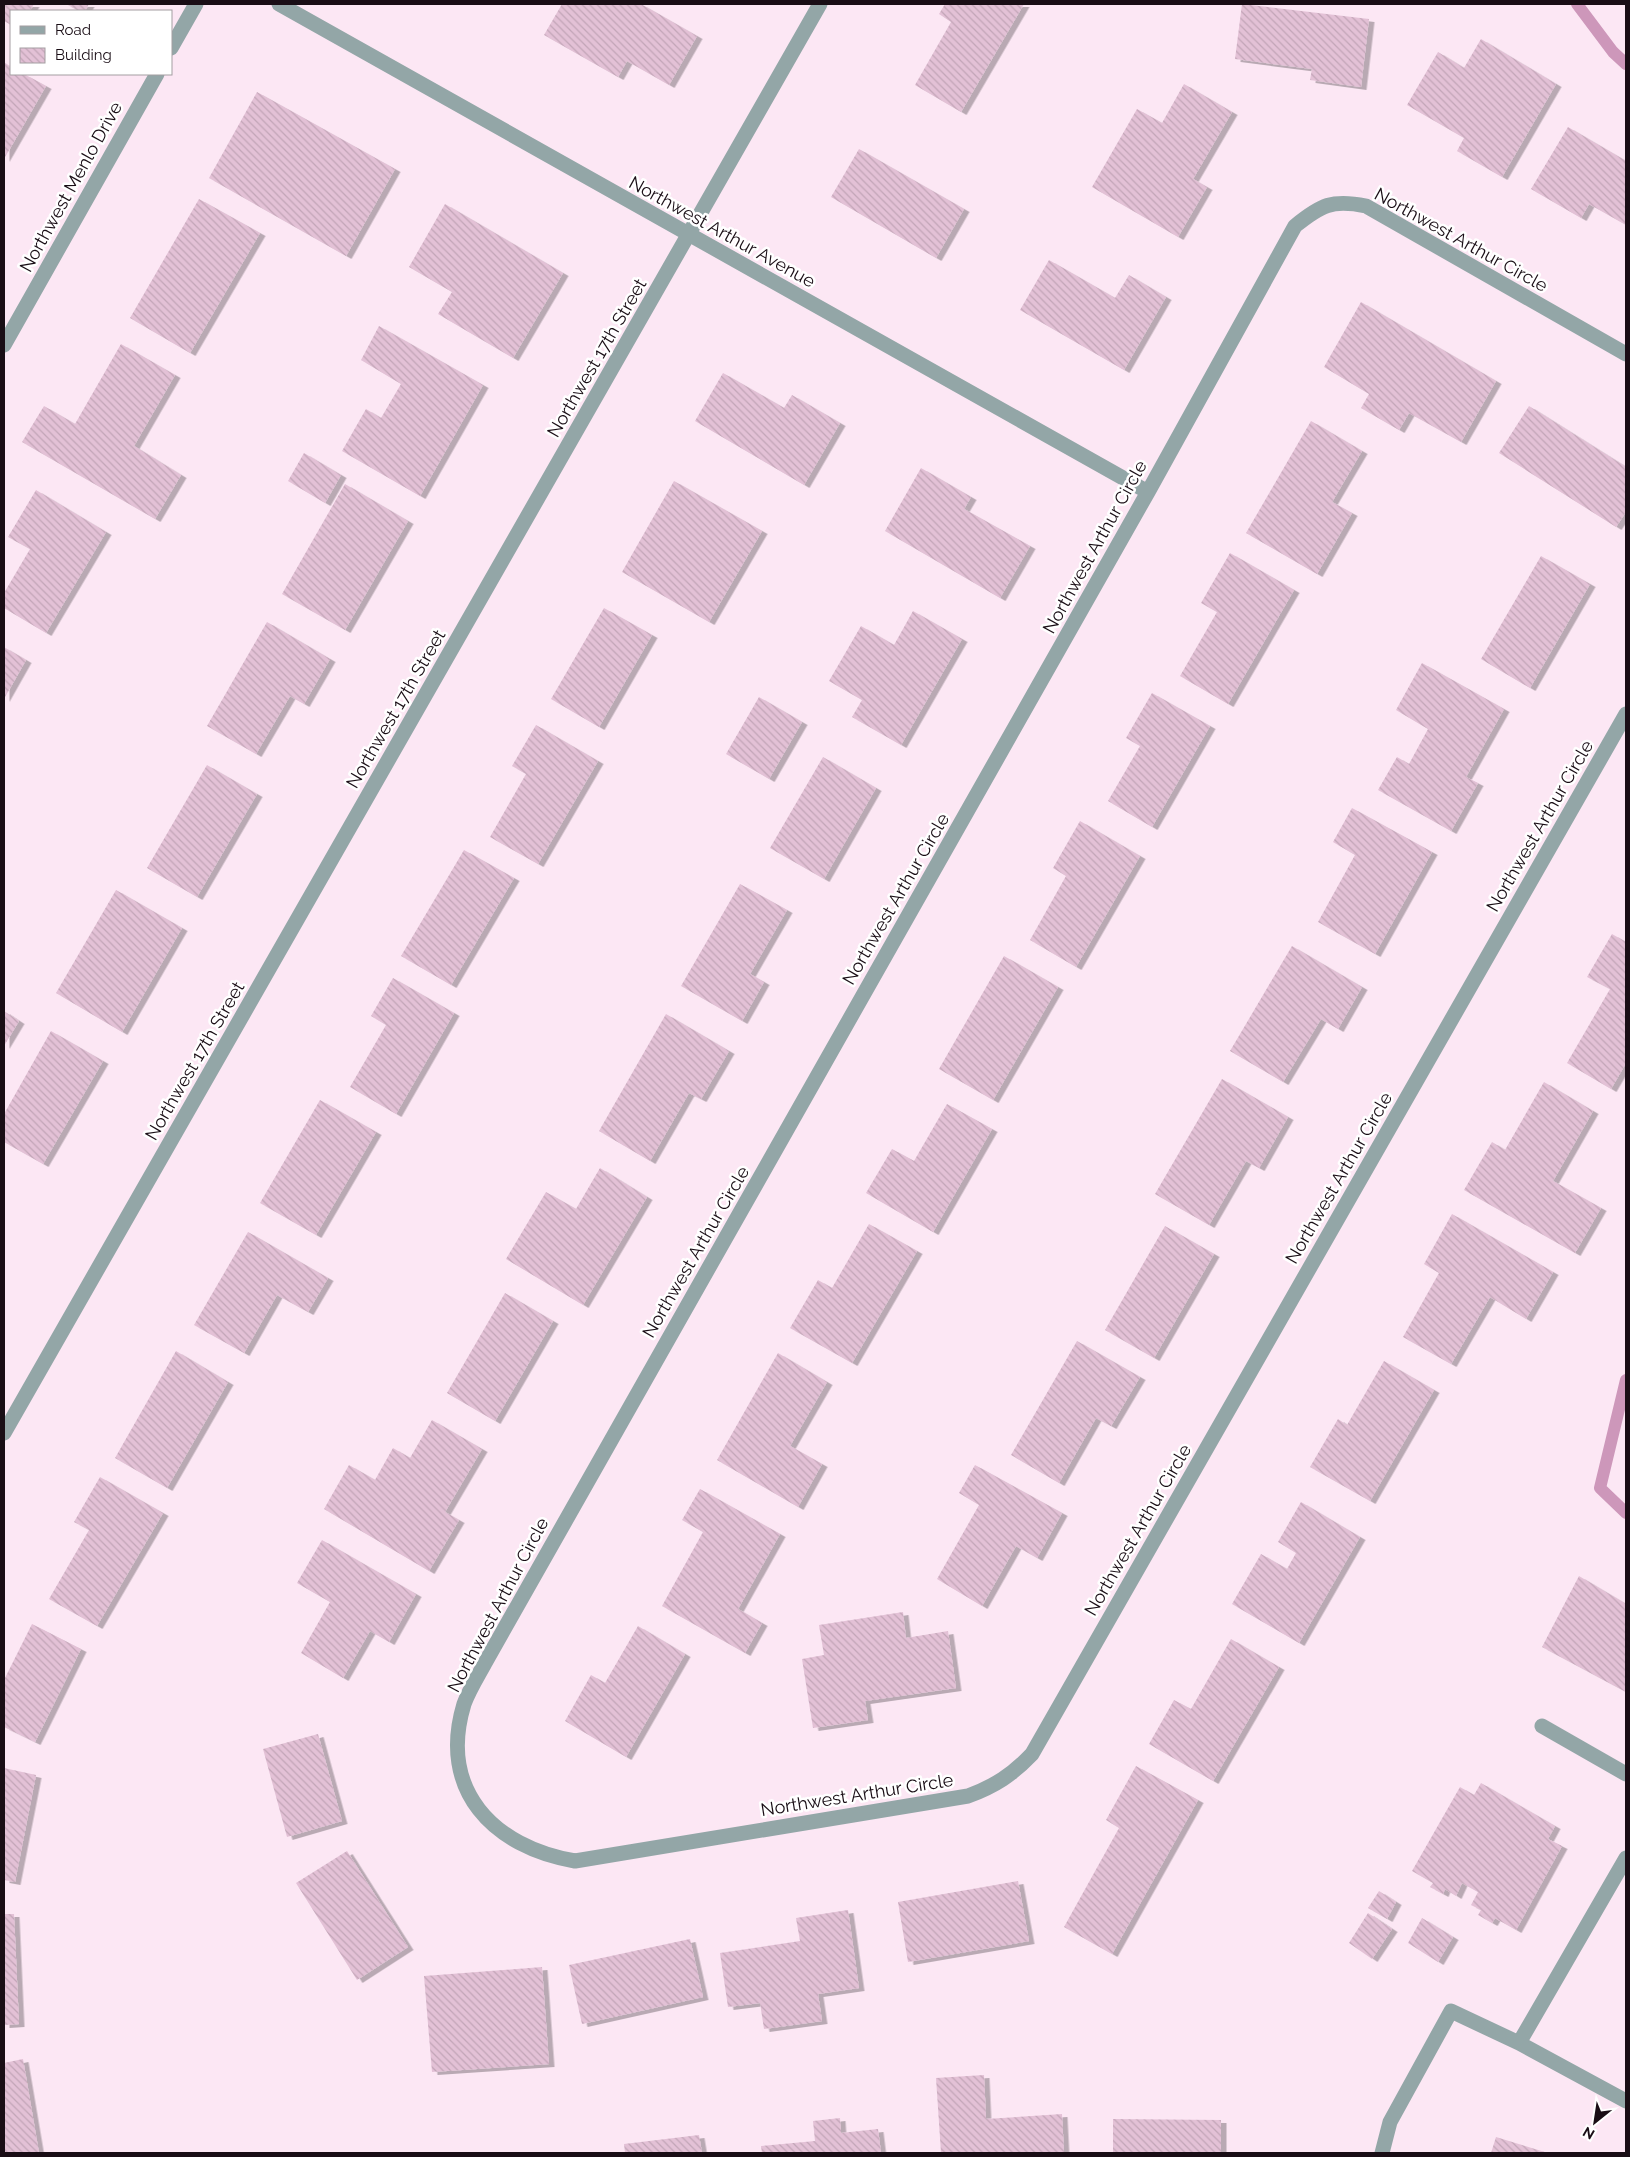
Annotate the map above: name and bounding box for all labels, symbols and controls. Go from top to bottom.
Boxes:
legend [10,10,172,75]
text: Road [55,21,91,39]
text: Building [55,46,112,64]
street label: Northwest Menlo Drive [15,98,126,275]
street label: Northwest Arthur Avenue [626,172,819,292]
street label: Northwest Arthur Circle [1371,183,1552,296]
street label: Northwest 17th Street [543,275,651,441]
street label: Northwest Arthur Circle [1038,456,1151,637]
street label: Northwest 17th Street [342,626,450,792]
street label: Northwest Arthur Circle [1482,736,1598,915]
street label: Northwest Arthur Circle [838,809,954,988]
street label: Northwest 17th Street [141,978,249,1144]
street label: Northwest Arthur Circle [1281,1088,1397,1267]
street label: Northwest Arthur Circle [638,1162,754,1341]
street label: Northwest Arthur Circle [1080,1440,1196,1619]
street label: Northwest Arthur Circle [443,1514,553,1696]
street label: Northwest Arthur Circle [759,1769,955,1820]
north arrow [1570,2097,1620,2147]
text: N [1580,2124,1597,2143]

